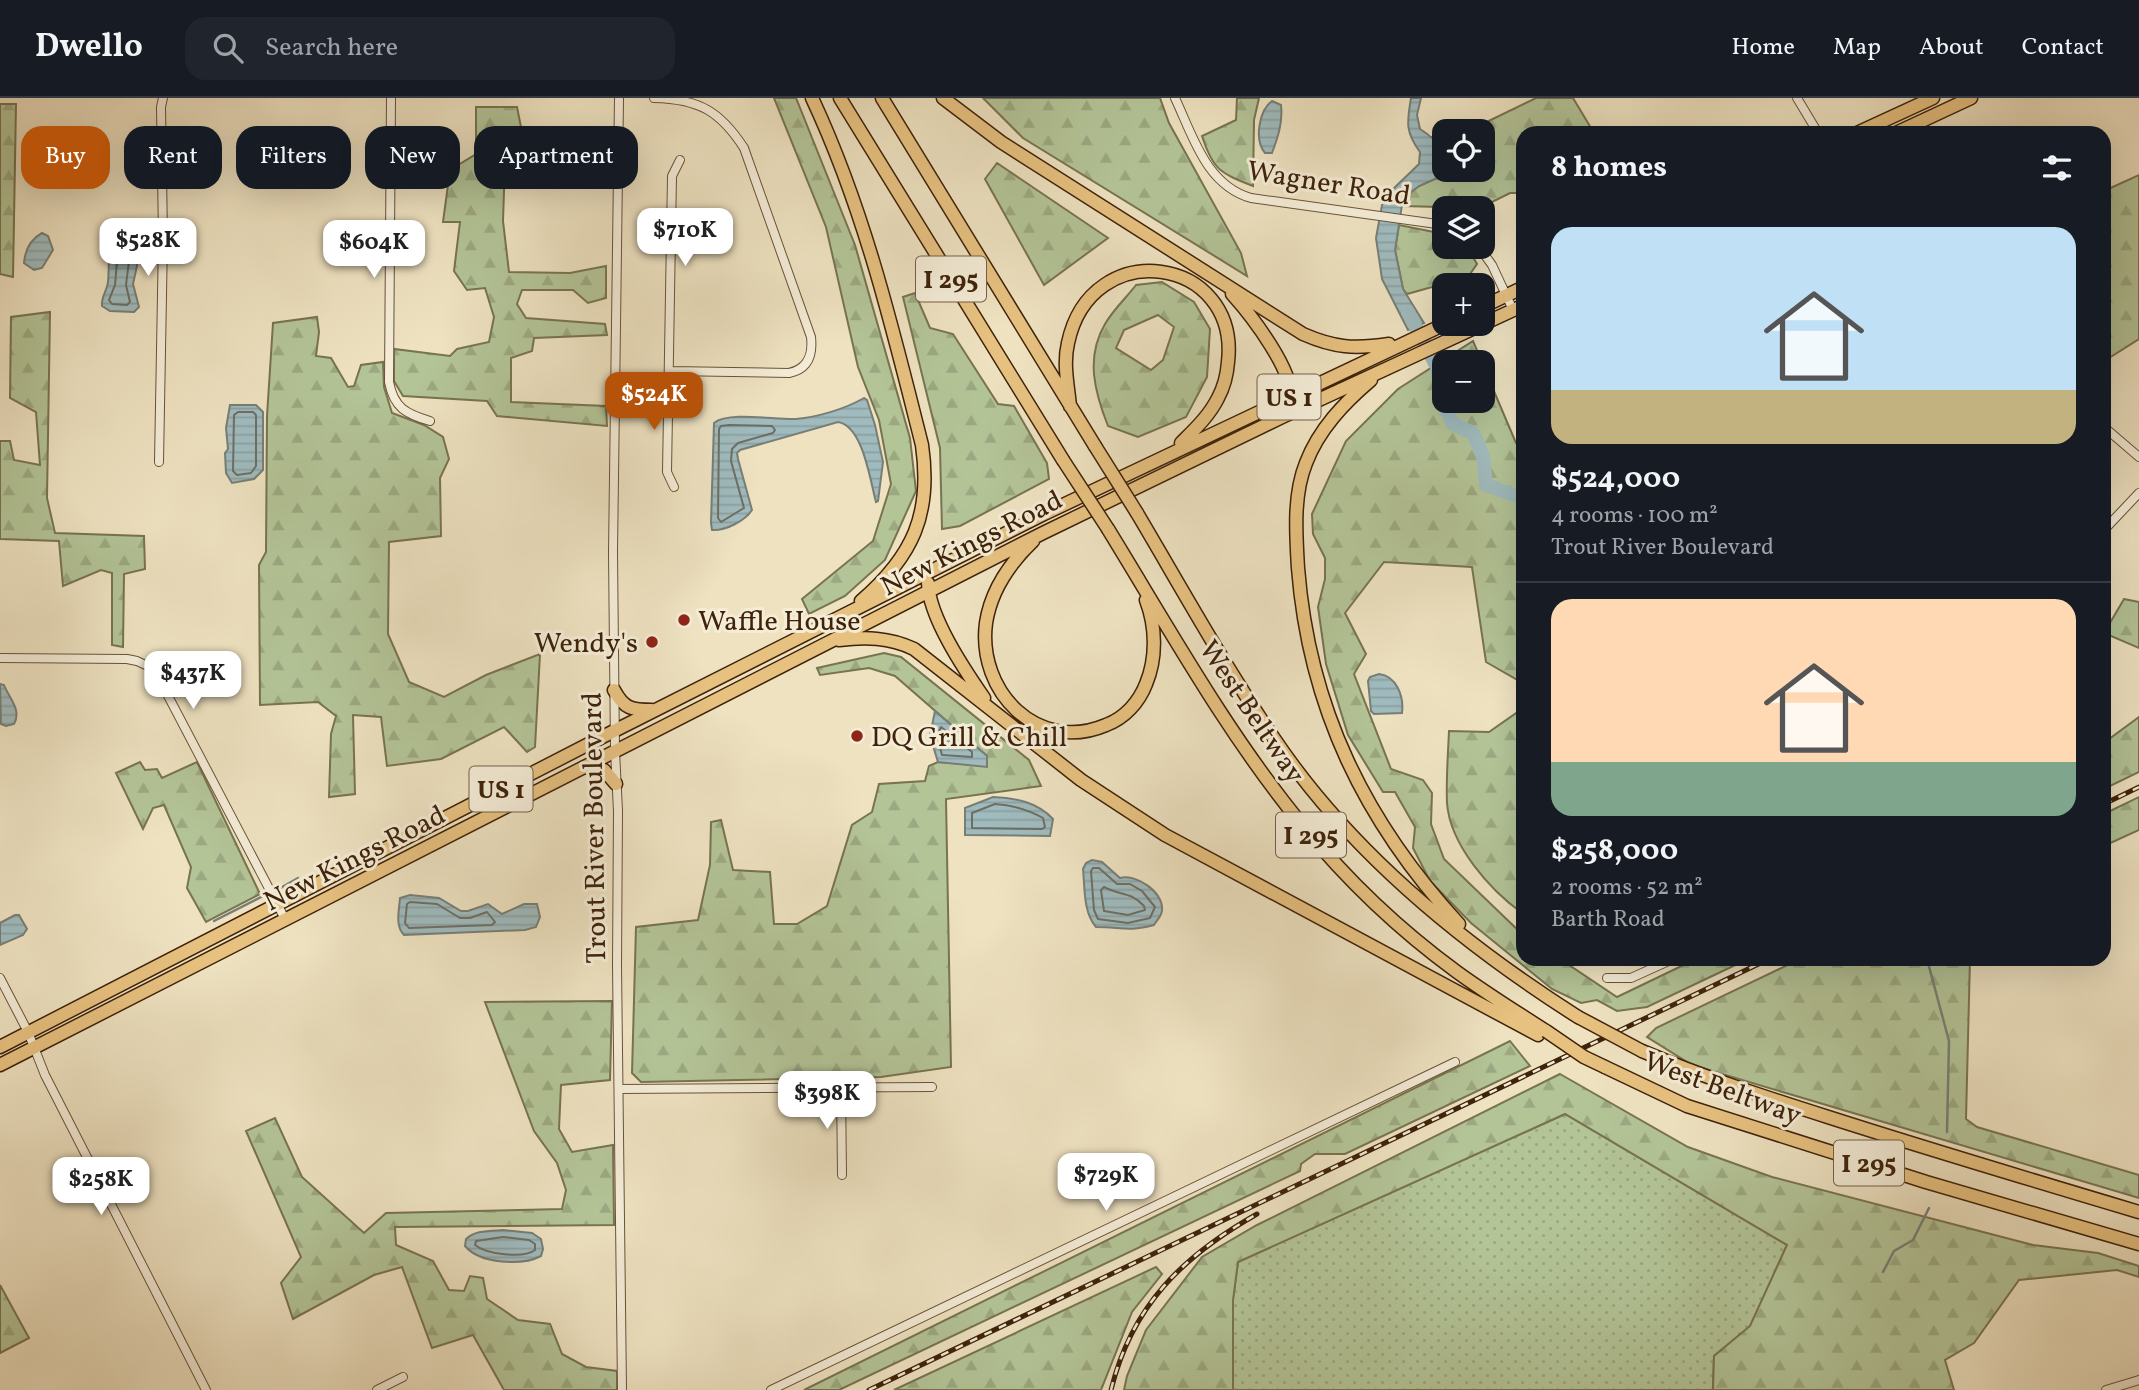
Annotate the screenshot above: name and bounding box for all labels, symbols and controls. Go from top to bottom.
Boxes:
search box [185,17,675,80]
text: Dwello [35,25,143,71]
icon: search [209,29,247,67]
text: Search here [265,30,398,66]
text: Home [1731,31,1795,65]
text: Map [1833,31,1881,65]
text: About [1919,31,1984,65]
text: Contact [2022,31,2104,65]
map controls [1432,119,1495,413]
button: locate [1432,119,1495,182]
chip: Buy [21,126,110,189]
chip: Rent [124,126,222,189]
chip: Filters [236,126,351,189]
chip: New [365,126,460,189]
chip: Apartment [474,126,638,189]
text: 8 homes [1551,147,1667,189]
icon: filters [2038,149,2076,187]
street label: Wagner Road [1244,152,1413,217]
button: layers [1432,196,1495,259]
pin: $710K [636,208,734,268]
text: $710K [653,215,717,247]
pin: $528K [99,218,197,278]
pin: $604K [325,220,423,280]
text: $528K [115,225,181,257]
text: $604K [339,227,409,259]
road number: I 295 [916,256,986,302]
button: + [1432,273,1495,336]
icon: home [1751,273,1877,399]
button: − [1432,350,1495,413]
pin: $524K [605,372,703,432]
road number: US 1 [1258,374,1320,420]
text: $524K [621,379,687,411]
text: $524,000 [1551,458,1680,500]
street label: New Kings Road [874,482,1070,607]
text: 4 rooms · 100 m² [1551,500,1718,532]
text: Trout River Boulevard [1551,532,1774,564]
place label: Waffle House [698,603,860,642]
marker: Waffle House [676,612,692,628]
place label: Wendy's [534,625,638,664]
street label: West Beltway [1189,633,1313,792]
marker: Wendy's [644,634,660,650]
icon: home [1751,645,1877,771]
pin: $437K [144,652,242,711]
text: $437K [160,658,226,690]
street label: Trout River Boulevard [574,692,617,964]
place label: DQ Grill & Chill [871,719,1067,758]
marker: DQ Grill & Chill [849,728,865,744]
road number: US 1 [470,766,532,811]
street label: New Kings Road [257,797,453,922]
road number: I 295 [1276,813,1346,858]
text: $258,000 [1551,830,1678,872]
text: 2 rooms · 52 m² [1551,872,1703,904]
text: Barth Road [1551,904,1665,936]
street label: West Beltway [1638,1043,1807,1136]
pin: $398K [778,1072,876,1131]
text: $398K [794,1078,860,1110]
road number: I 295 [1834,1140,1904,1186]
pin: $729K [1057,1154,1155,1213]
pin: $258K [52,1158,150,1217]
text: $729K [1074,1160,1138,1192]
text: $258K [68,1164,134,1196]

